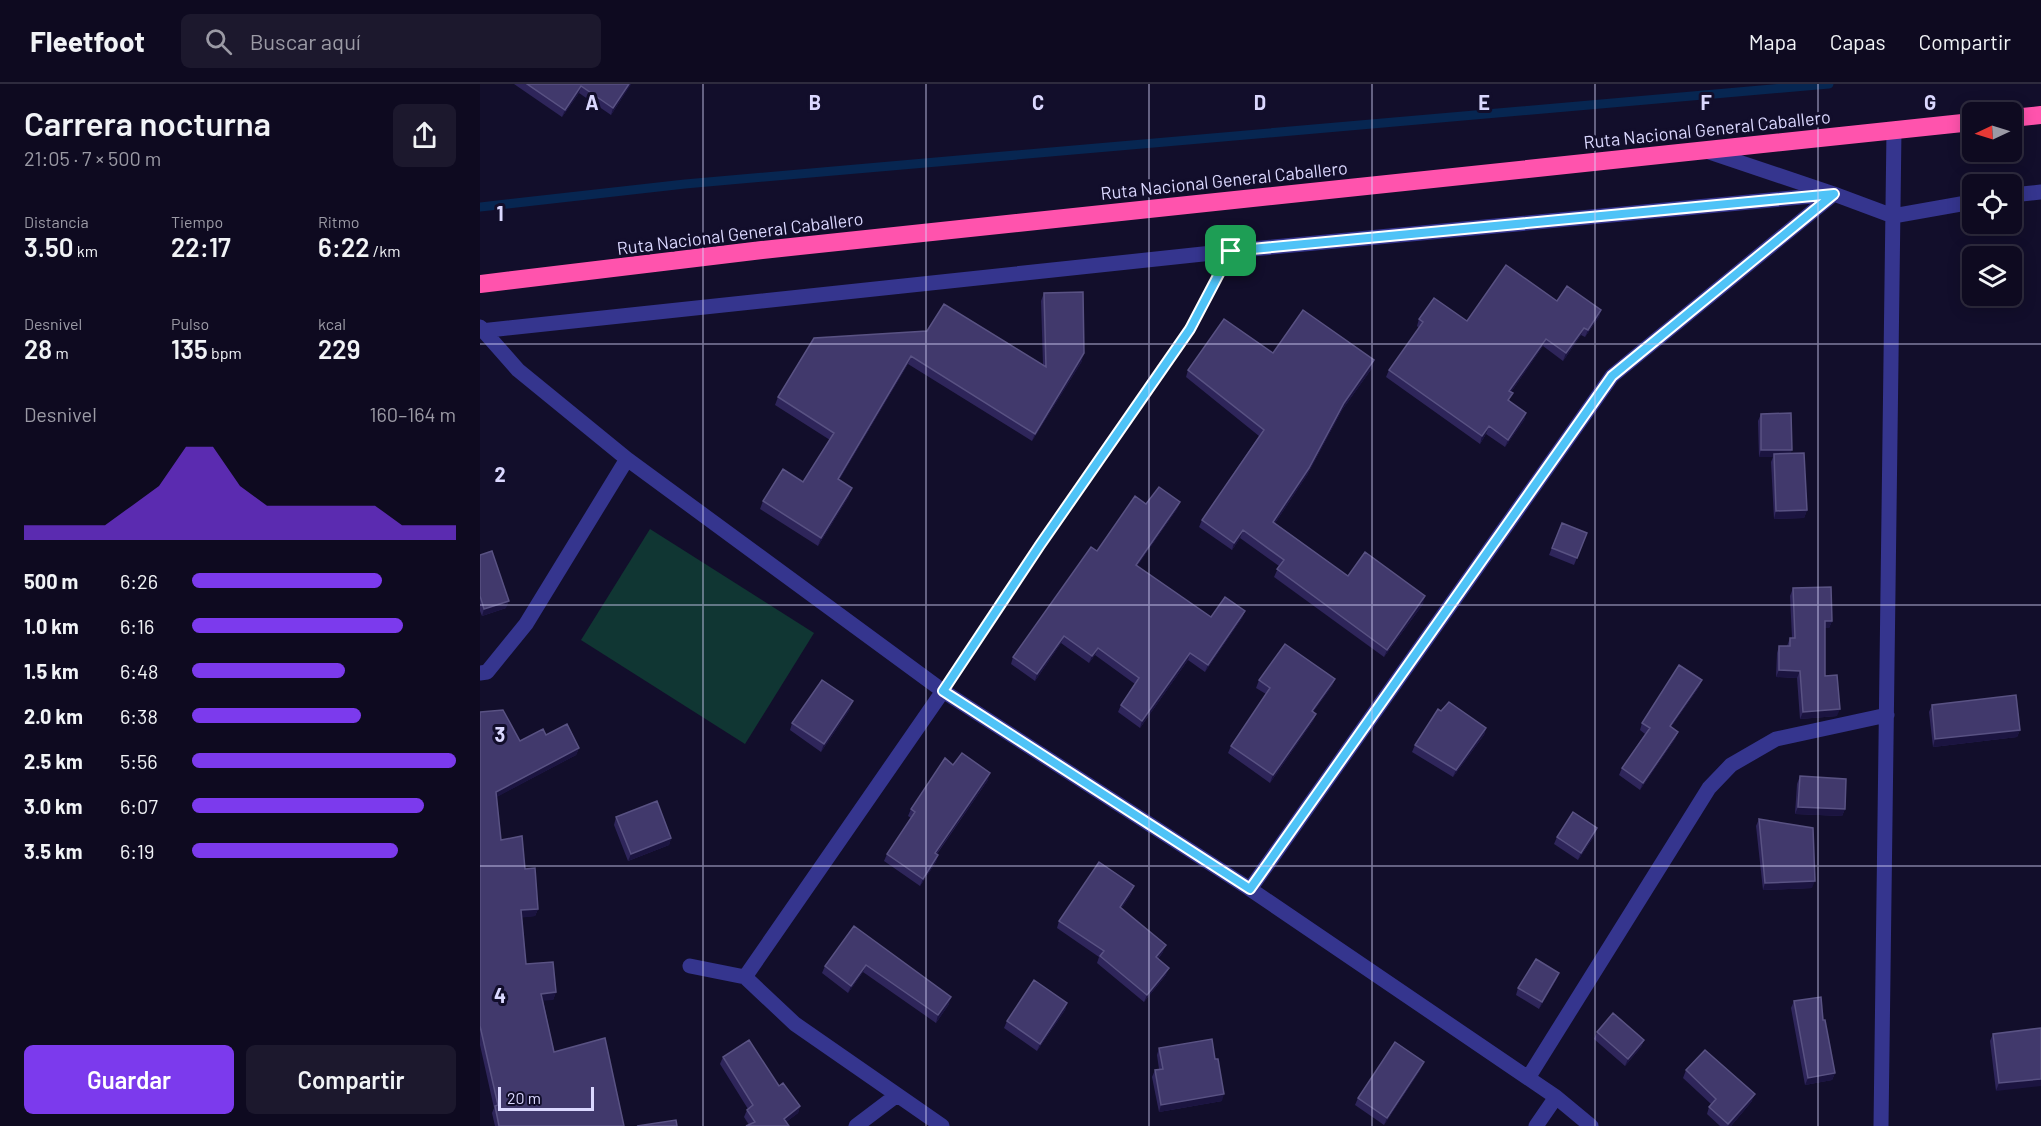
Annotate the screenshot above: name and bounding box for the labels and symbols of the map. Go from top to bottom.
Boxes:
text: A [585,90,599,114]
text: B [809,90,821,114]
text: C [1032,90,1044,114]
text: D [1254,90,1266,114]
text: E [1478,90,1490,114]
text: F [1700,90,1712,114]
text: G [1924,90,1936,114]
north arrow [1962,102,2022,162]
street label: Ruta Nacional General Caballero [1582,105,1832,153]
street label: Ruta Nacional General Caballero [1099,156,1349,204]
text: 1 [496,201,504,225]
street label: Ruta Nacional General Caballero [615,207,865,259]
pin [1205,225,1256,276]
text: 2 [494,462,506,486]
text: 3 [495,722,505,746]
text: 4 [494,983,506,1007]
scale bar [498,1084,594,1112]

